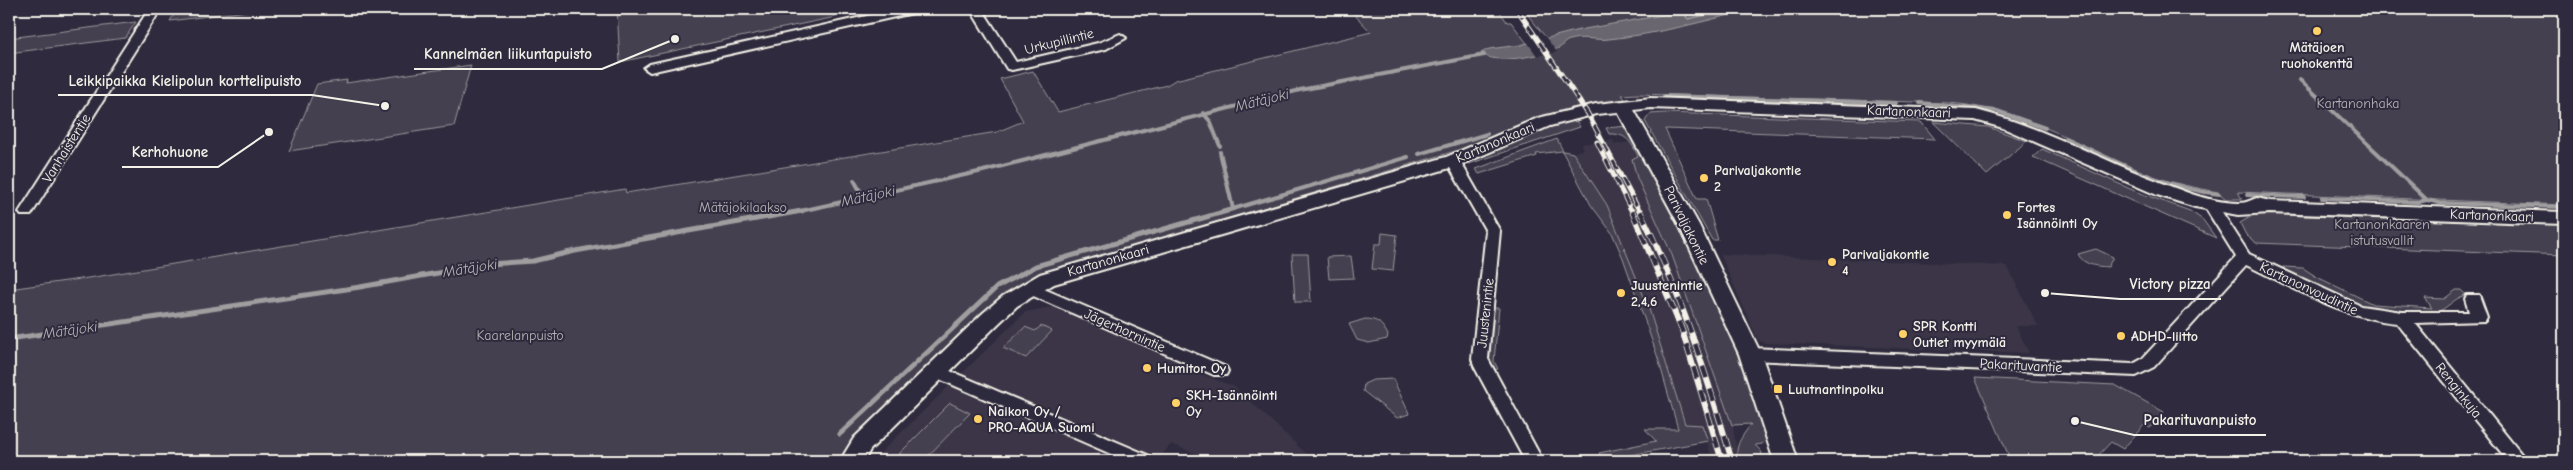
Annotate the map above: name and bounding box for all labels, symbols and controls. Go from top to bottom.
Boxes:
street label: Urkupillintie [1023,25,1096,58]
marker: Mätäjoen ruohokenttä [2311,25,2323,37]
callout: Kannelmäen liikuntapuisto [414,39,602,69]
place label: Mätäjoen ruohokenttä [2281,39,2353,72]
text: Kannelmäen liikuntapuisto [424,45,592,63]
callout: Leikkipaikka Kielipolun korttelipuisto [58,65,312,95]
text: Leikkipaikka Kielipolun korttelipuisto [68,72,302,90]
water label: Mätäjoki [1232,84,1291,116]
park label: Kartanonhaka [2317,95,2399,112]
street label: Kartanonkaari [1867,102,1951,121]
street label: Vanhaistentie [39,111,94,186]
street label: Kartanonkaari [1453,118,1537,167]
callout: Kerhohuone [122,137,218,167]
text: Kerhohuone [132,143,208,161]
place label: Parivaljakontie 2 [1714,162,1801,195]
marker: Parivaljakontie 2 [1698,172,1710,184]
water label: Mätäjoki [838,181,897,211]
street label: Parivaljakontie [1660,183,1713,267]
park label: Mätäjokilaakso [699,199,787,216]
place label: Fortes Isännöinti Oy [2017,199,2098,232]
street label: Kartanonkaari [2450,206,2534,225]
marker: Fortes Isännöinti Oy [2001,209,2013,221]
park label: Kartanonkaaren istutusvallit [2334,216,2430,249]
street label: Kartanonkaari [1065,241,1151,280]
place label: Parivaljakontie 4 [1842,246,1929,279]
water label: Mätäjoki [440,255,499,281]
marker: Parivaljakontie 4 [1826,256,1838,268]
street label: Kartanonvoudintie [2257,258,2361,319]
callout: Victory pizza [2120,269,2221,299]
text: Victory pizza [2129,275,2211,293]
street label: Juustenintie [1473,277,1498,349]
place label: Juustenintie 2,4,6 [1631,277,1703,310]
marker: Juustenintie 2,4,6 [1615,287,1627,299]
street label: Jägerhornintie [1082,305,1168,356]
water label: Mätäjoki [41,317,99,343]
place label: SPR Kontti Outlet myymälä [1913,318,2006,351]
park label: Kaarelanpuisto [476,327,564,344]
marker: SPR Kontti Outlet myymälä [1897,328,1909,340]
place label: ADHD-liitto [2131,328,2198,345]
marker: ADHD-liitto [2115,330,2127,342]
street label: Pakarituvantie [1979,355,2063,376]
street label: Renginkuja [2432,359,2486,421]
place label: Humitor Oy [1157,360,1227,377]
marker: Humitor Oy [1141,362,1153,374]
place label: Luutnantinpolku [1788,381,1884,398]
marker: Luutnantinpolku [1772,383,1784,395]
place label: SKH-Isännöinti Oy [1186,387,1277,420]
marker: SKH-Isännöinti Oy [1170,397,1182,409]
place label: Naikon Oy / PRO-AQUA Suomi [988,403,1095,436]
callout: Pakarituvanpuisto [2134,405,2266,435]
text: Pakarituvanpuisto [2144,411,2257,429]
marker: Naikon Oy / PRO-AQUA Suomi [972,413,984,425]

